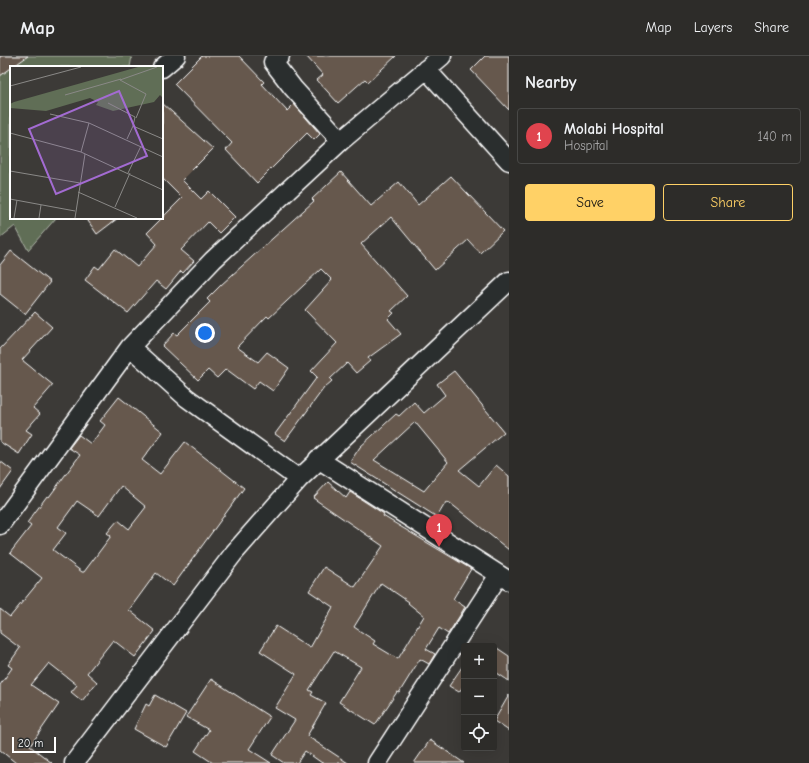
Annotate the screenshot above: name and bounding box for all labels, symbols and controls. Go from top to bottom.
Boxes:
text: Map [20,17,55,39]
text: Map [645,19,672,36]
text: Layers [694,19,732,36]
text: Share [754,19,789,36]
inset map [10,66,163,219]
text: Nearby [525,73,576,92]
text: Molabi Hospital [564,120,664,138]
text: 1 [536,129,542,144]
text: 140 m [758,129,792,144]
text: Hospital [564,138,608,153]
button: Save [525,184,655,221]
button: Share [663,184,793,221]
your location [195,323,215,343]
pin: 1 [426,514,452,547]
map controls [461,643,497,751]
button: + [461,643,497,679]
button: − [461,679,497,715]
button: locate [461,715,497,751]
scale bar [12,735,56,754]
text: 20 m [18,737,43,750]

